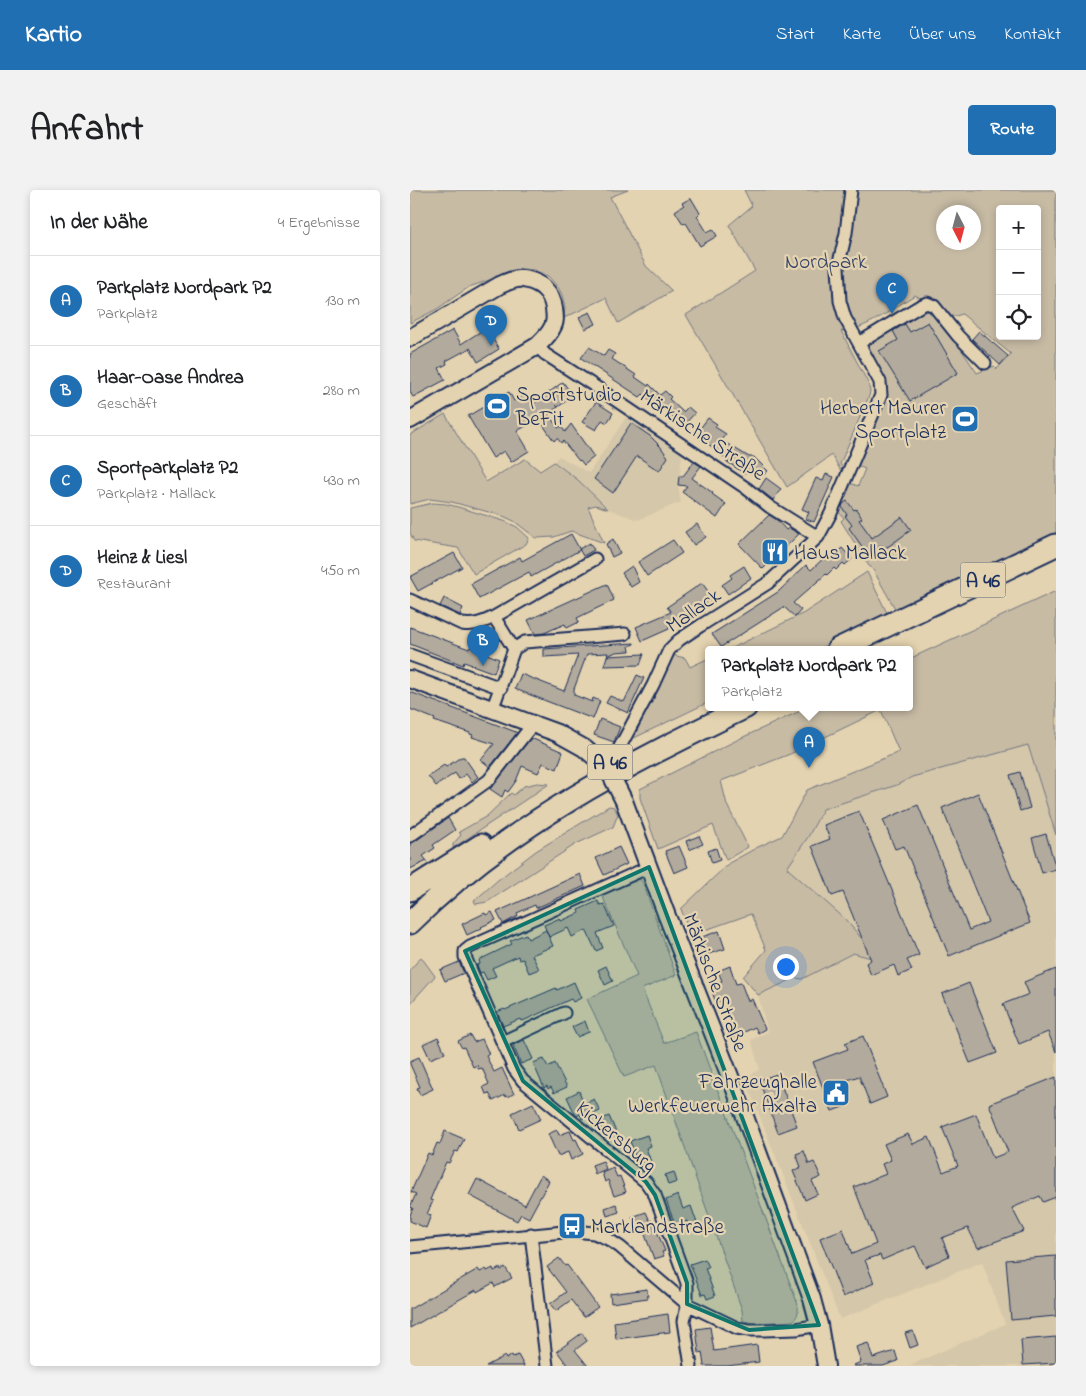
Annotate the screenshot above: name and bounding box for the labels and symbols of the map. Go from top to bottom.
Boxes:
north arrow [936,205,981,250]
park label: Nordpark [785,248,868,278]
pin: C [876,273,908,314]
pin: D [475,305,507,346]
place label: Sportstudio BeFit [515,381,622,435]
street label: Märkische Straße [633,382,771,489]
sports icon: Sportstudio BeFit [482,391,512,421]
place label: Herbert Maurer Sportplatz [820,394,946,448]
sports icon: Herbert Maurer Sportplatz [950,404,980,434]
restaurant icon: Haus Mallack [760,537,790,567]
place label: Haus Mallack [794,539,907,569]
road number: A 46 [960,562,1006,598]
street label: Mallack [661,581,728,641]
pin: B [467,625,499,666]
pin: A [793,727,825,768]
road number: A 46 [588,744,632,780]
street label: Märkische Straße [674,909,755,1057]
your location [773,954,799,980]
place label: Fahrzeughalle Werkfeuerwehr Axalta [628,1068,818,1122]
public building icon: Fahrzeughalle Werkfeuerwehr Axalta [821,1078,851,1108]
street label: Kickersburg [567,1095,663,1182]
bus stop icon: Marklandstraße [557,1211,587,1241]
place label: Marklandstraße [591,1213,724,1243]

